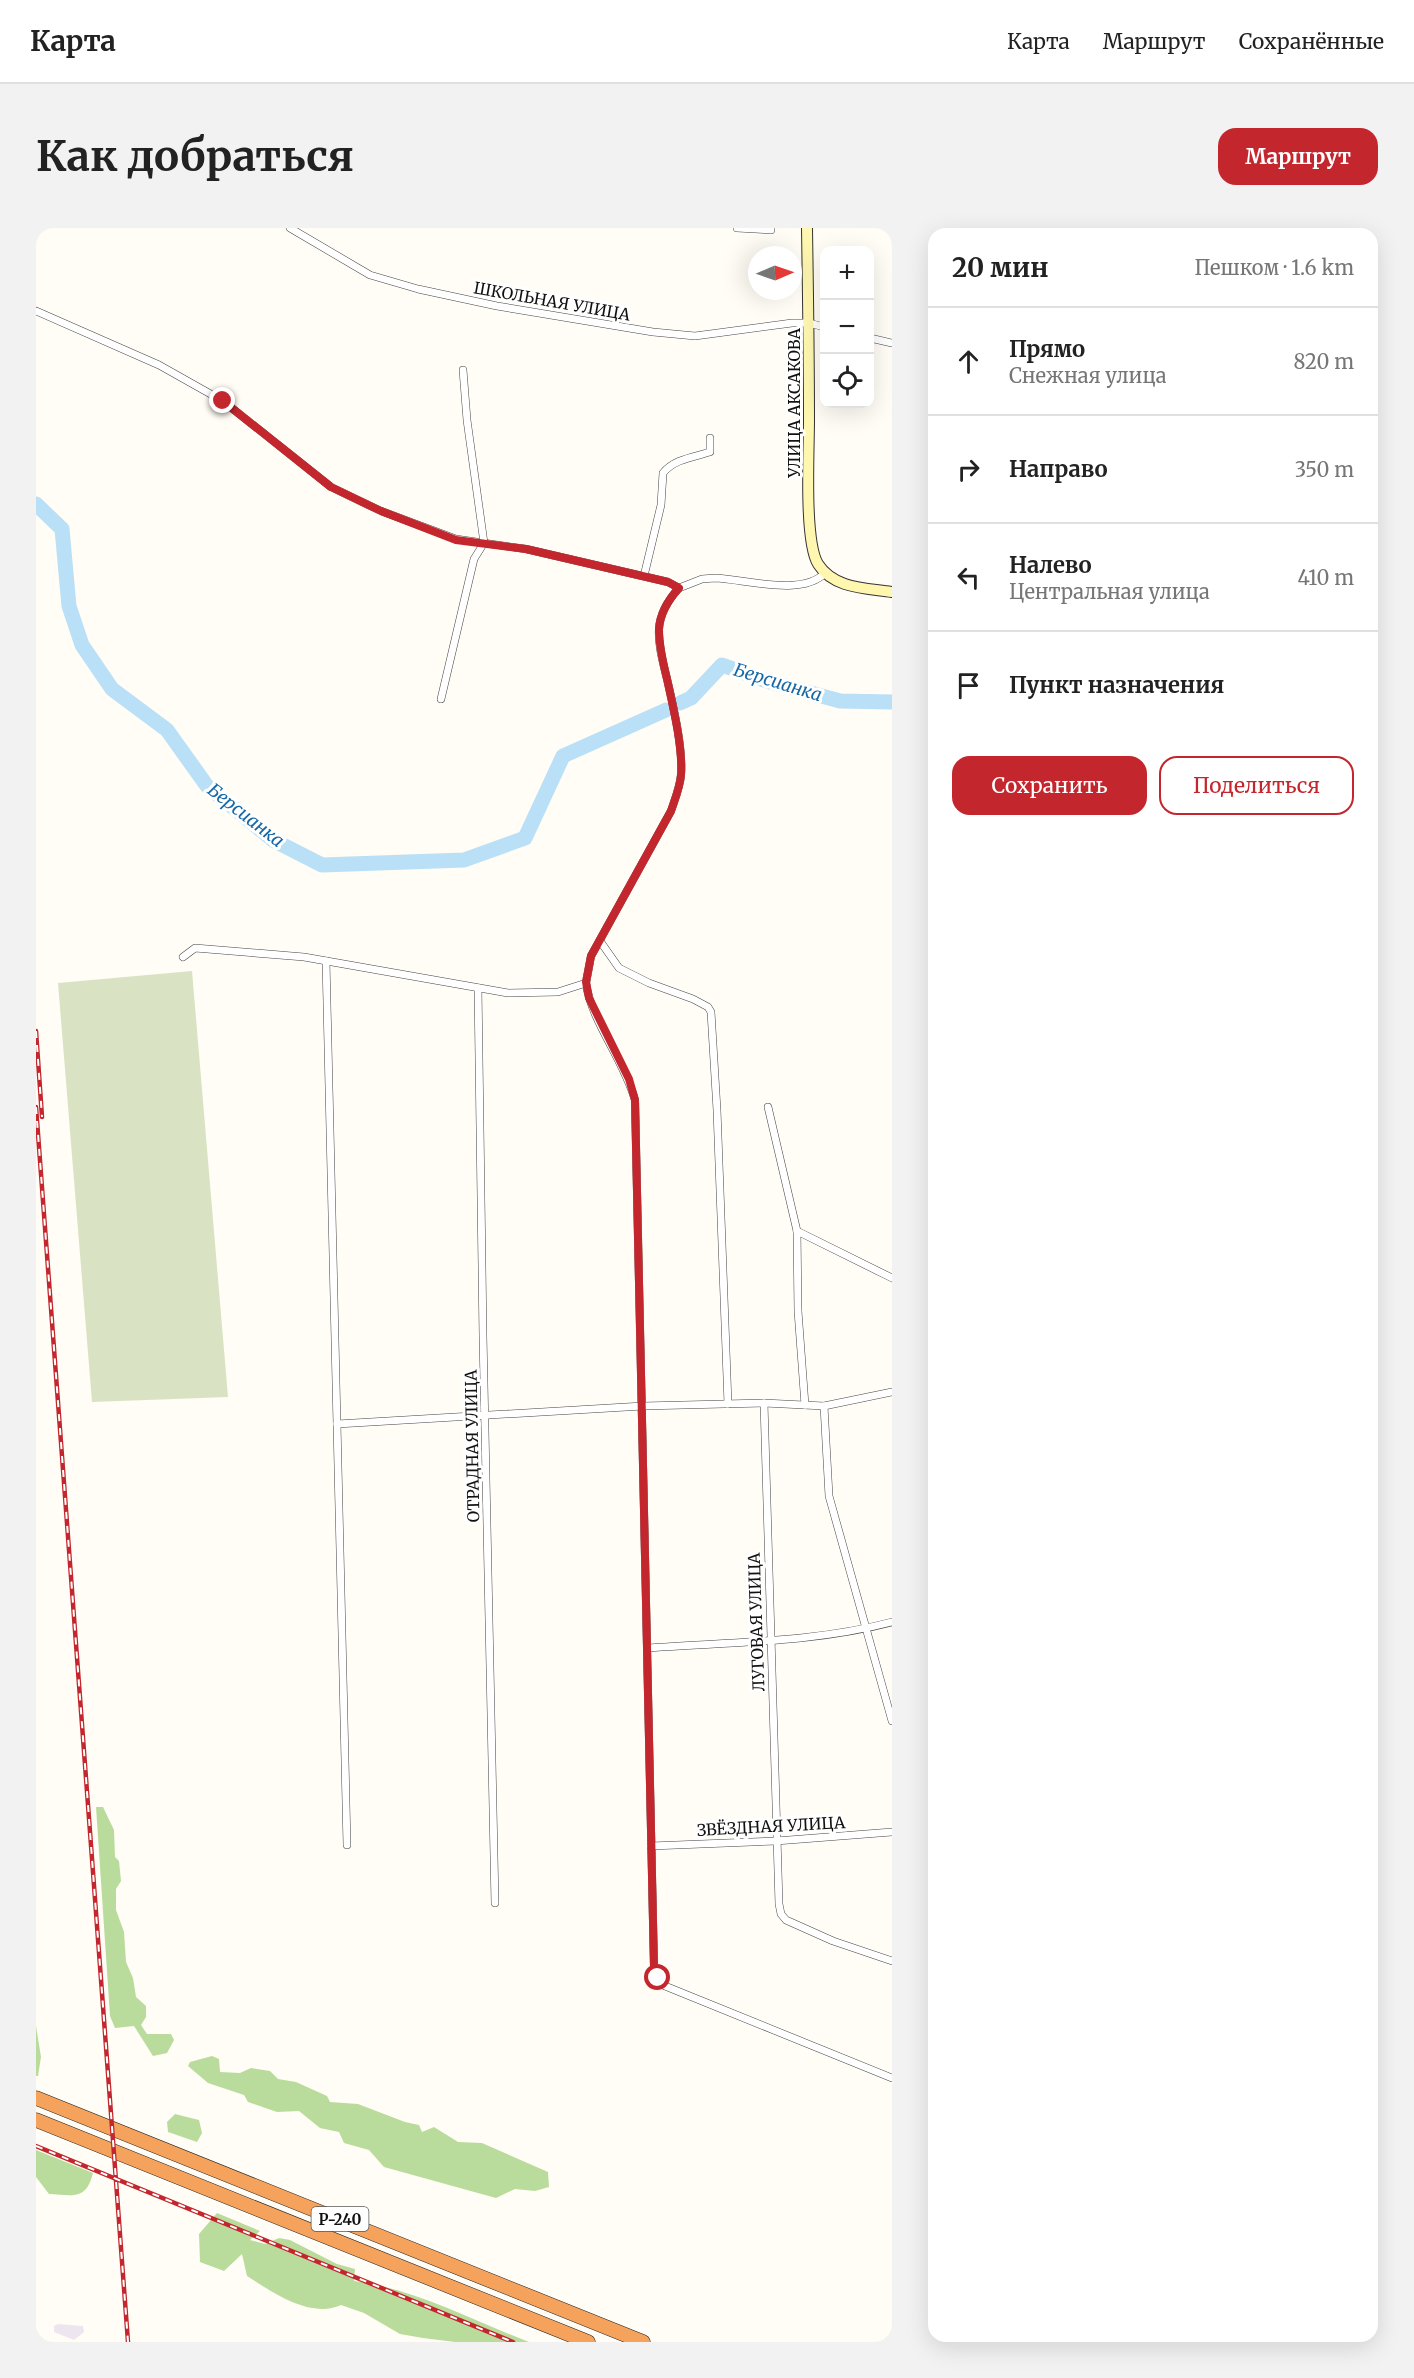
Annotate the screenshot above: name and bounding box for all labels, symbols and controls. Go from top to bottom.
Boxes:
text: Карта [30,23,116,59]
text: Карта [1007,28,1070,55]
text: Маршрут [1103,28,1206,55]
text: Сохранённые [1239,28,1384,55]
button: Маршрут [1218,128,1378,185]
text: Как добраться [36,130,354,182]
north arrow [748,246,802,300]
map controls [820,246,874,408]
button: + [820,246,874,300]
text: 20 мин [952,251,1049,284]
text: Пешком · 1.6 km [1195,255,1354,280]
street label: ШКОЛЬНАЯ УЛИЦА [472,277,633,325]
button: − [820,300,874,354]
street label: УЛИЦА АКСАКОВА [784,327,804,479]
text: Прямо [1009,335,1085,363]
icon: ahead [952,345,985,378]
text: 820 m [1294,349,1354,374]
button: locate [820,354,874,408]
text: Снежная улица [1009,363,1167,388]
route end [209,387,235,413]
icon: right [952,453,985,486]
text: Направо [1009,455,1108,483]
text: 350 m [1295,457,1354,482]
text: Налево [1009,551,1092,579]
icon: left [952,561,985,594]
text: 410 m [1297,565,1354,590]
text: Центральная улица [1009,579,1210,604]
water label: Берсианка [731,658,825,706]
icon: arrive [952,669,985,702]
text: Пункт назначения [1009,671,1224,699]
button: Сохранить [952,756,1147,815]
button: Поделиться [1159,756,1354,815]
water label: Берсианка [203,778,289,852]
street label: ОТРАДНАЯ УЛИЦА [461,1369,483,1523]
street label: ЛУГОВАЯ УЛИЦА [744,1552,768,1692]
street label: ЗВЁЗДНАЯ УЛИЦА [696,1812,846,1840]
route start [644,1964,670,1990]
road number: Р-240 [312,2207,368,2231]

